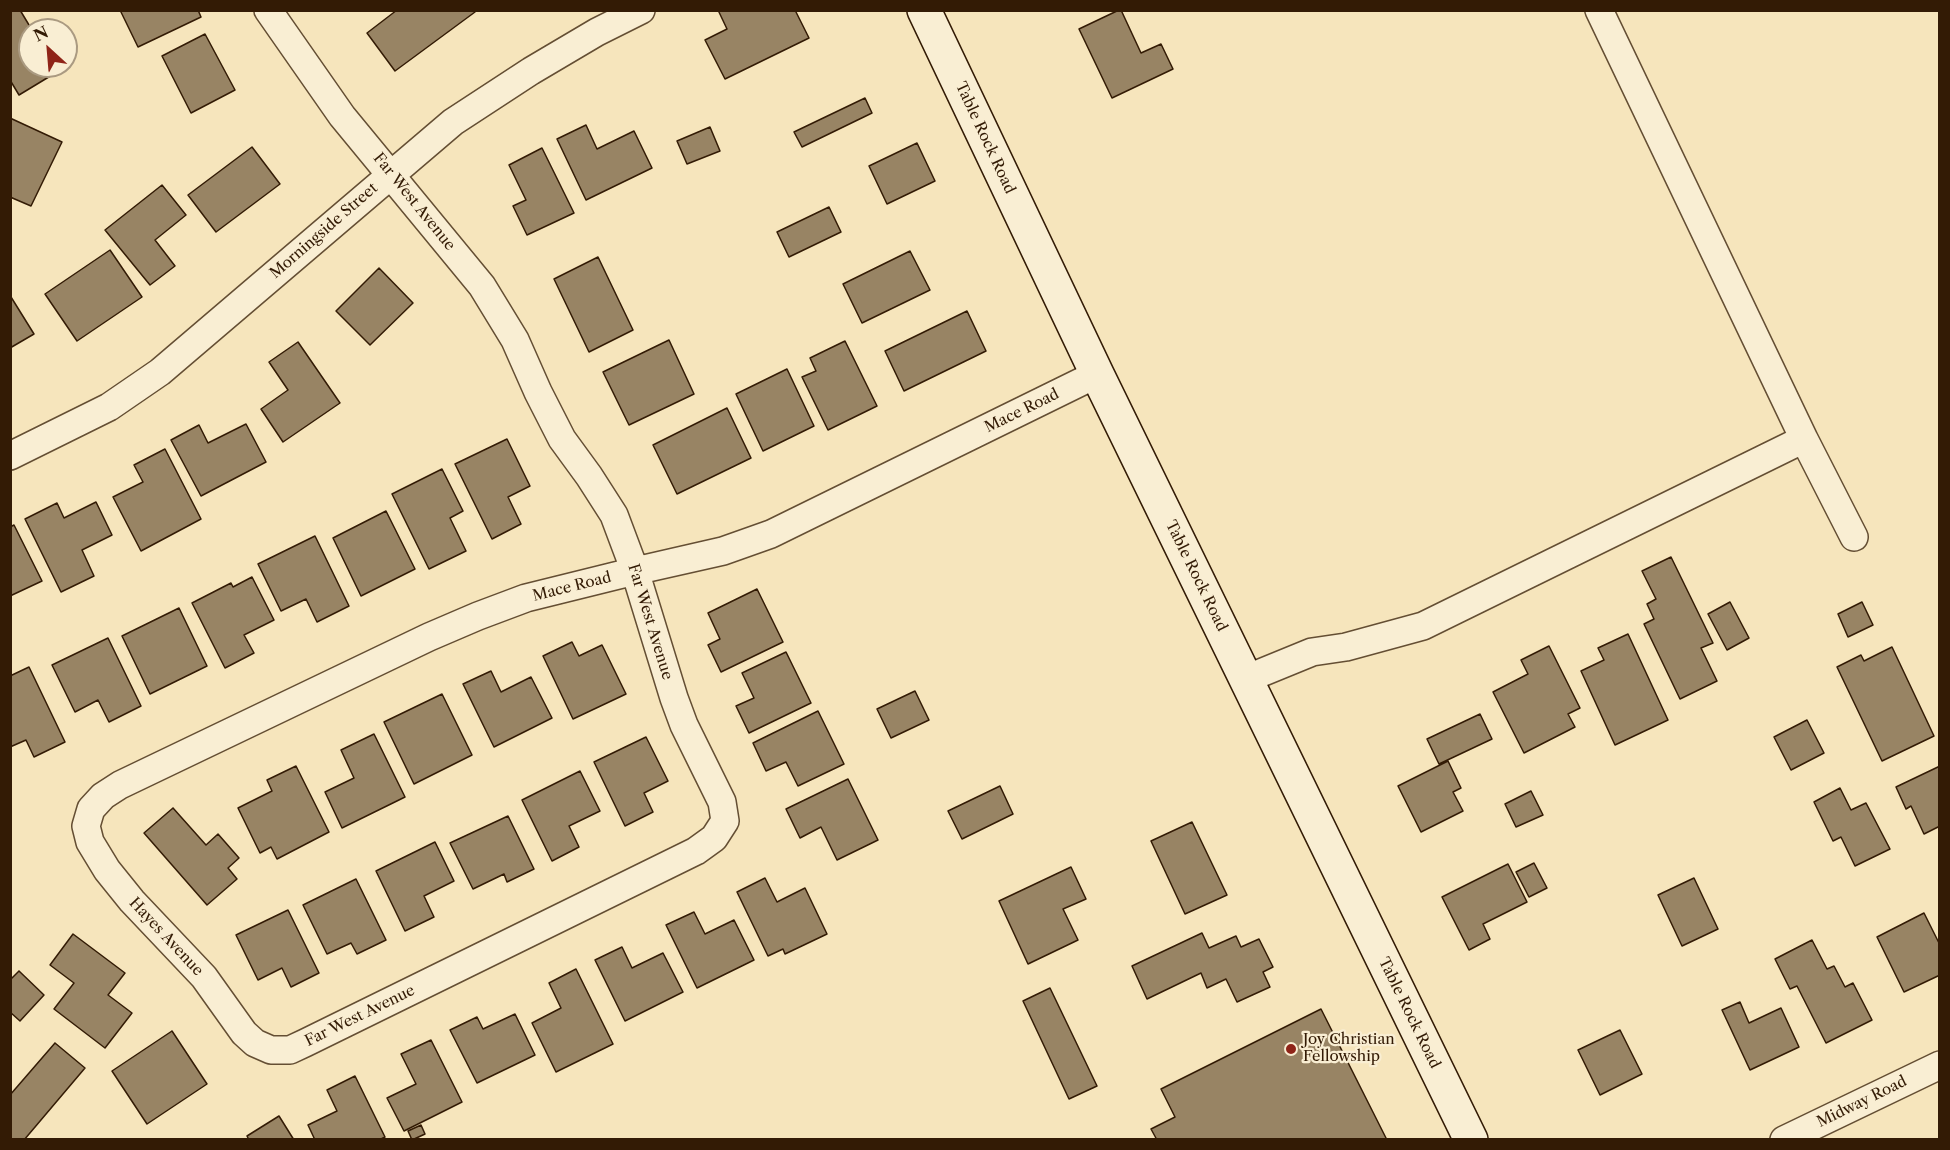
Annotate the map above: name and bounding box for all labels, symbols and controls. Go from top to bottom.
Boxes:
north arrow [18,18,78,78]
text: N [30,22,52,46]
street label: Table Rock Road [951,79,1019,197]
street label: Far West Avenue [369,150,459,254]
street label: Morningside Street [267,179,381,283]
street label: Mace Road [982,385,1062,437]
street label: Table Rock Road [1161,518,1231,634]
street label: Far West Avenue [624,562,676,682]
street label: Mace Road [531,569,613,605]
street label: Hayes Avenue [125,894,207,980]
street label: Table Rock Road [1374,955,1444,1071]
street label: Far West Avenue [302,982,418,1050]
place label: Joy Christian Fellowship [1303,1031,1395,1066]
marker: Joy Christian Fellowship [1284,1042,1298,1056]
street label: Midway Road [1814,1073,1910,1131]

